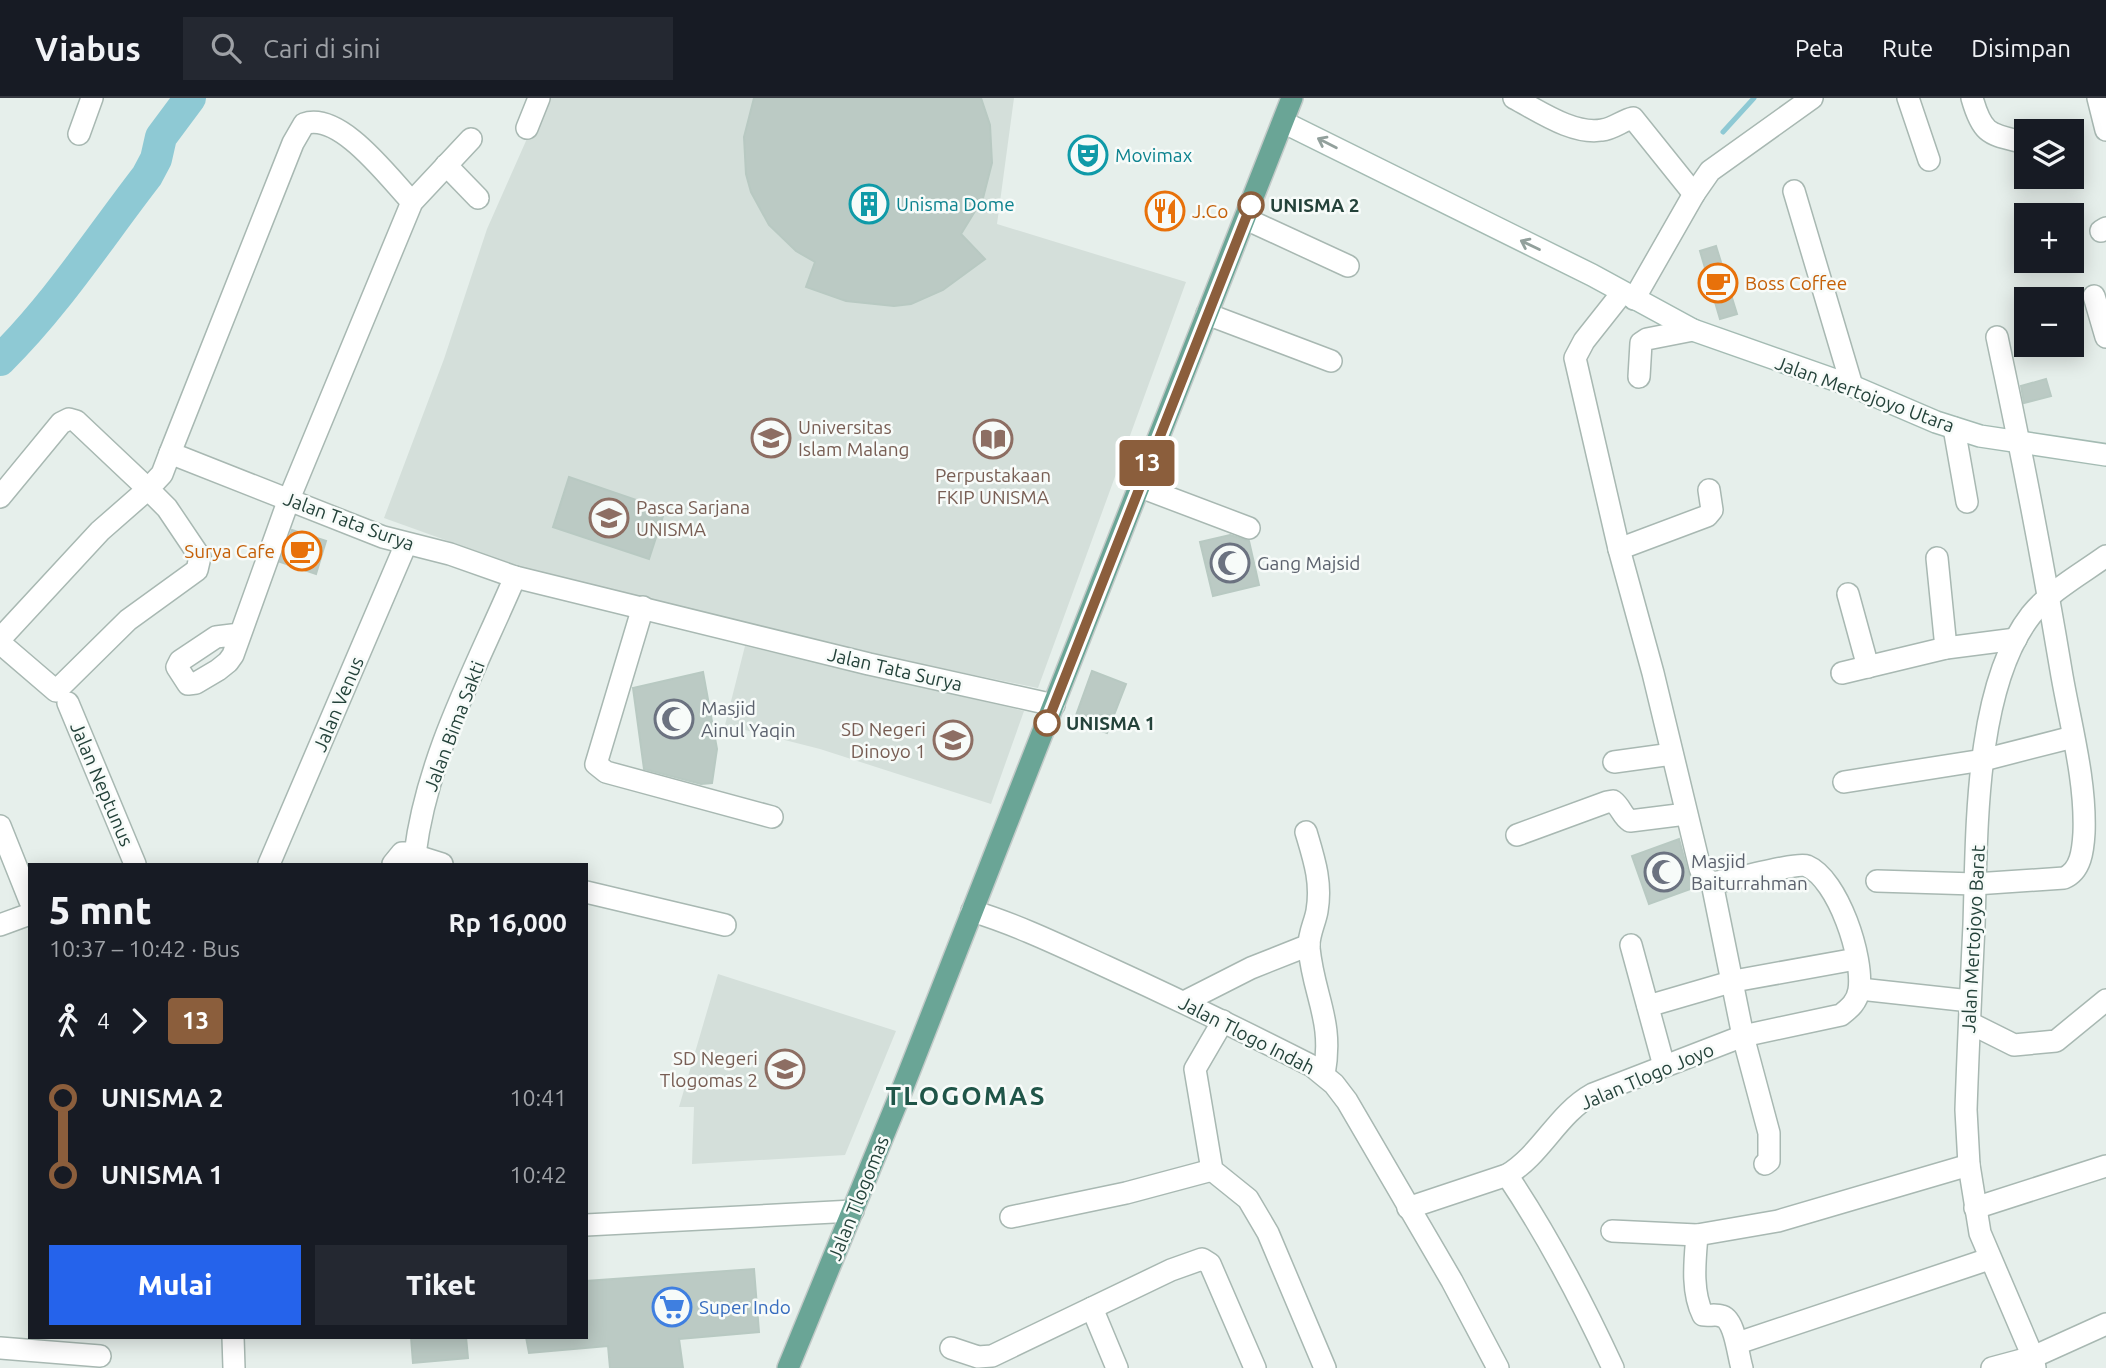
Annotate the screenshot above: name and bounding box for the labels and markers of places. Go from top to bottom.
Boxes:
theatre icon: Movimax [1067,134,1109,176]
place label: Movimax [1115,144,1193,166]
building icon: Unisma Dome [848,183,890,225]
restaurant icon: J.Co [1144,190,1186,232]
marker: UNISMA 2 [1238,192,1264,218]
place label: Unisma Dome [896,193,1015,215]
place label: UNISMA 2 [1270,194,1360,216]
place label: J.Co [1192,200,1228,222]
cafe icon: Boss Coffee [1697,262,1739,304]
place label: Boss Coffee [1745,272,1847,294]
place label: Universitas Islam Malang [798,416,909,460]
school or university icon: Universitas Islam Malang [750,417,792,459]
library icon: Perpustakaan FKIP UNISMA [972,418,1014,460]
place label: Perpustakaan FKIP UNISMA [935,464,1051,508]
place label: Pasca Sarjana UNISMA [636,496,750,540]
school or university icon: Pasca Sarjana UNISMA [588,497,630,539]
cafe icon: Surya Cafe [281,530,323,572]
place label: Surya Cafe [184,540,275,562]
mosque icon: Gang Majsid [1209,542,1251,584]
place label: Gang Majsid [1257,552,1360,574]
place label: Masjid Ainul Yaqin [701,697,796,741]
mosque icon: Masjid Ainul Yaqin [653,698,695,740]
marker: UNISMA 1 [1034,710,1060,736]
place label: UNISMA 1 [1066,712,1156,734]
place label: SD Negeri Dinoyo 1 [841,718,926,762]
school or university icon: SD Negeri Dinoyo 1 [932,719,974,761]
place label: Masjid Baiturrahman [1691,850,1808,894]
mosque icon: Masjid Baiturrahman [1643,851,1685,893]
place label: SD Negeri Tlogomas 2 [660,1047,758,1091]
school or university icon: SD Negeri Tlogomas 2 [764,1048,806,1090]
supermarket icon: Super Indo [651,1286,693,1328]
place label: Super Indo [699,1296,791,1318]

